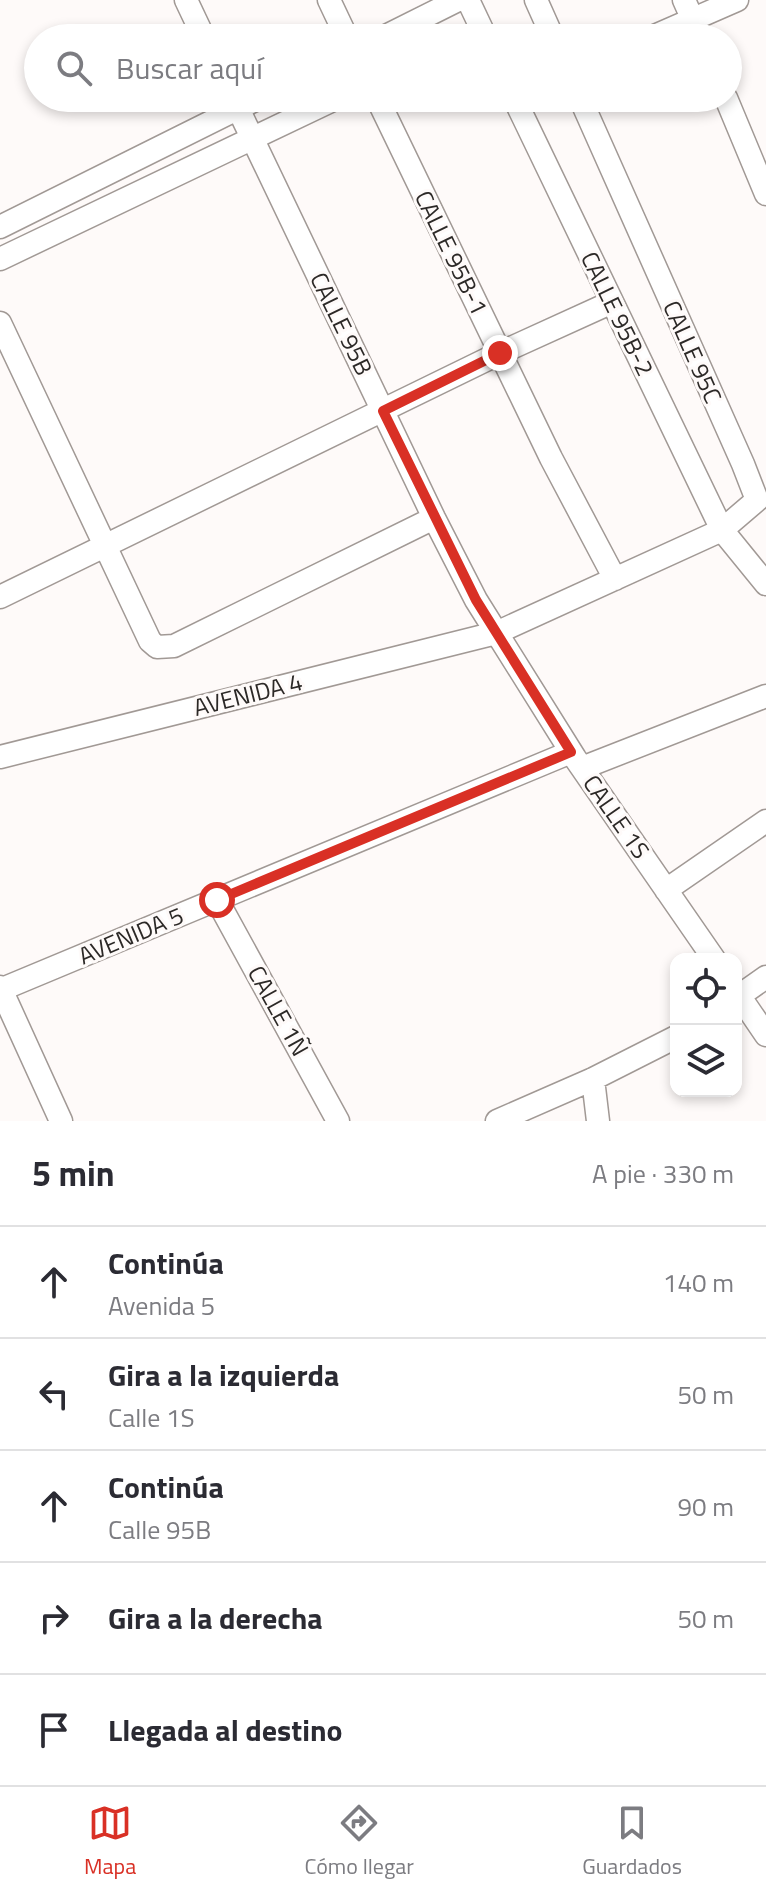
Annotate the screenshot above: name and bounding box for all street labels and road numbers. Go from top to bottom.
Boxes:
street label: CALLE 95B-1 [406,184,498,321]
street label: CALLE 95B-2 [572,245,664,382]
street label: CALLE 95B [301,266,382,381]
street label: CALLE 95C [654,295,731,409]
street label: AVENIDA 4 [189,663,306,725]
street label: CALLE 1S [575,767,659,866]
street label: AVENIDA 5 [72,897,189,973]
street label: CALLE 1Ñ [239,959,319,1062]

